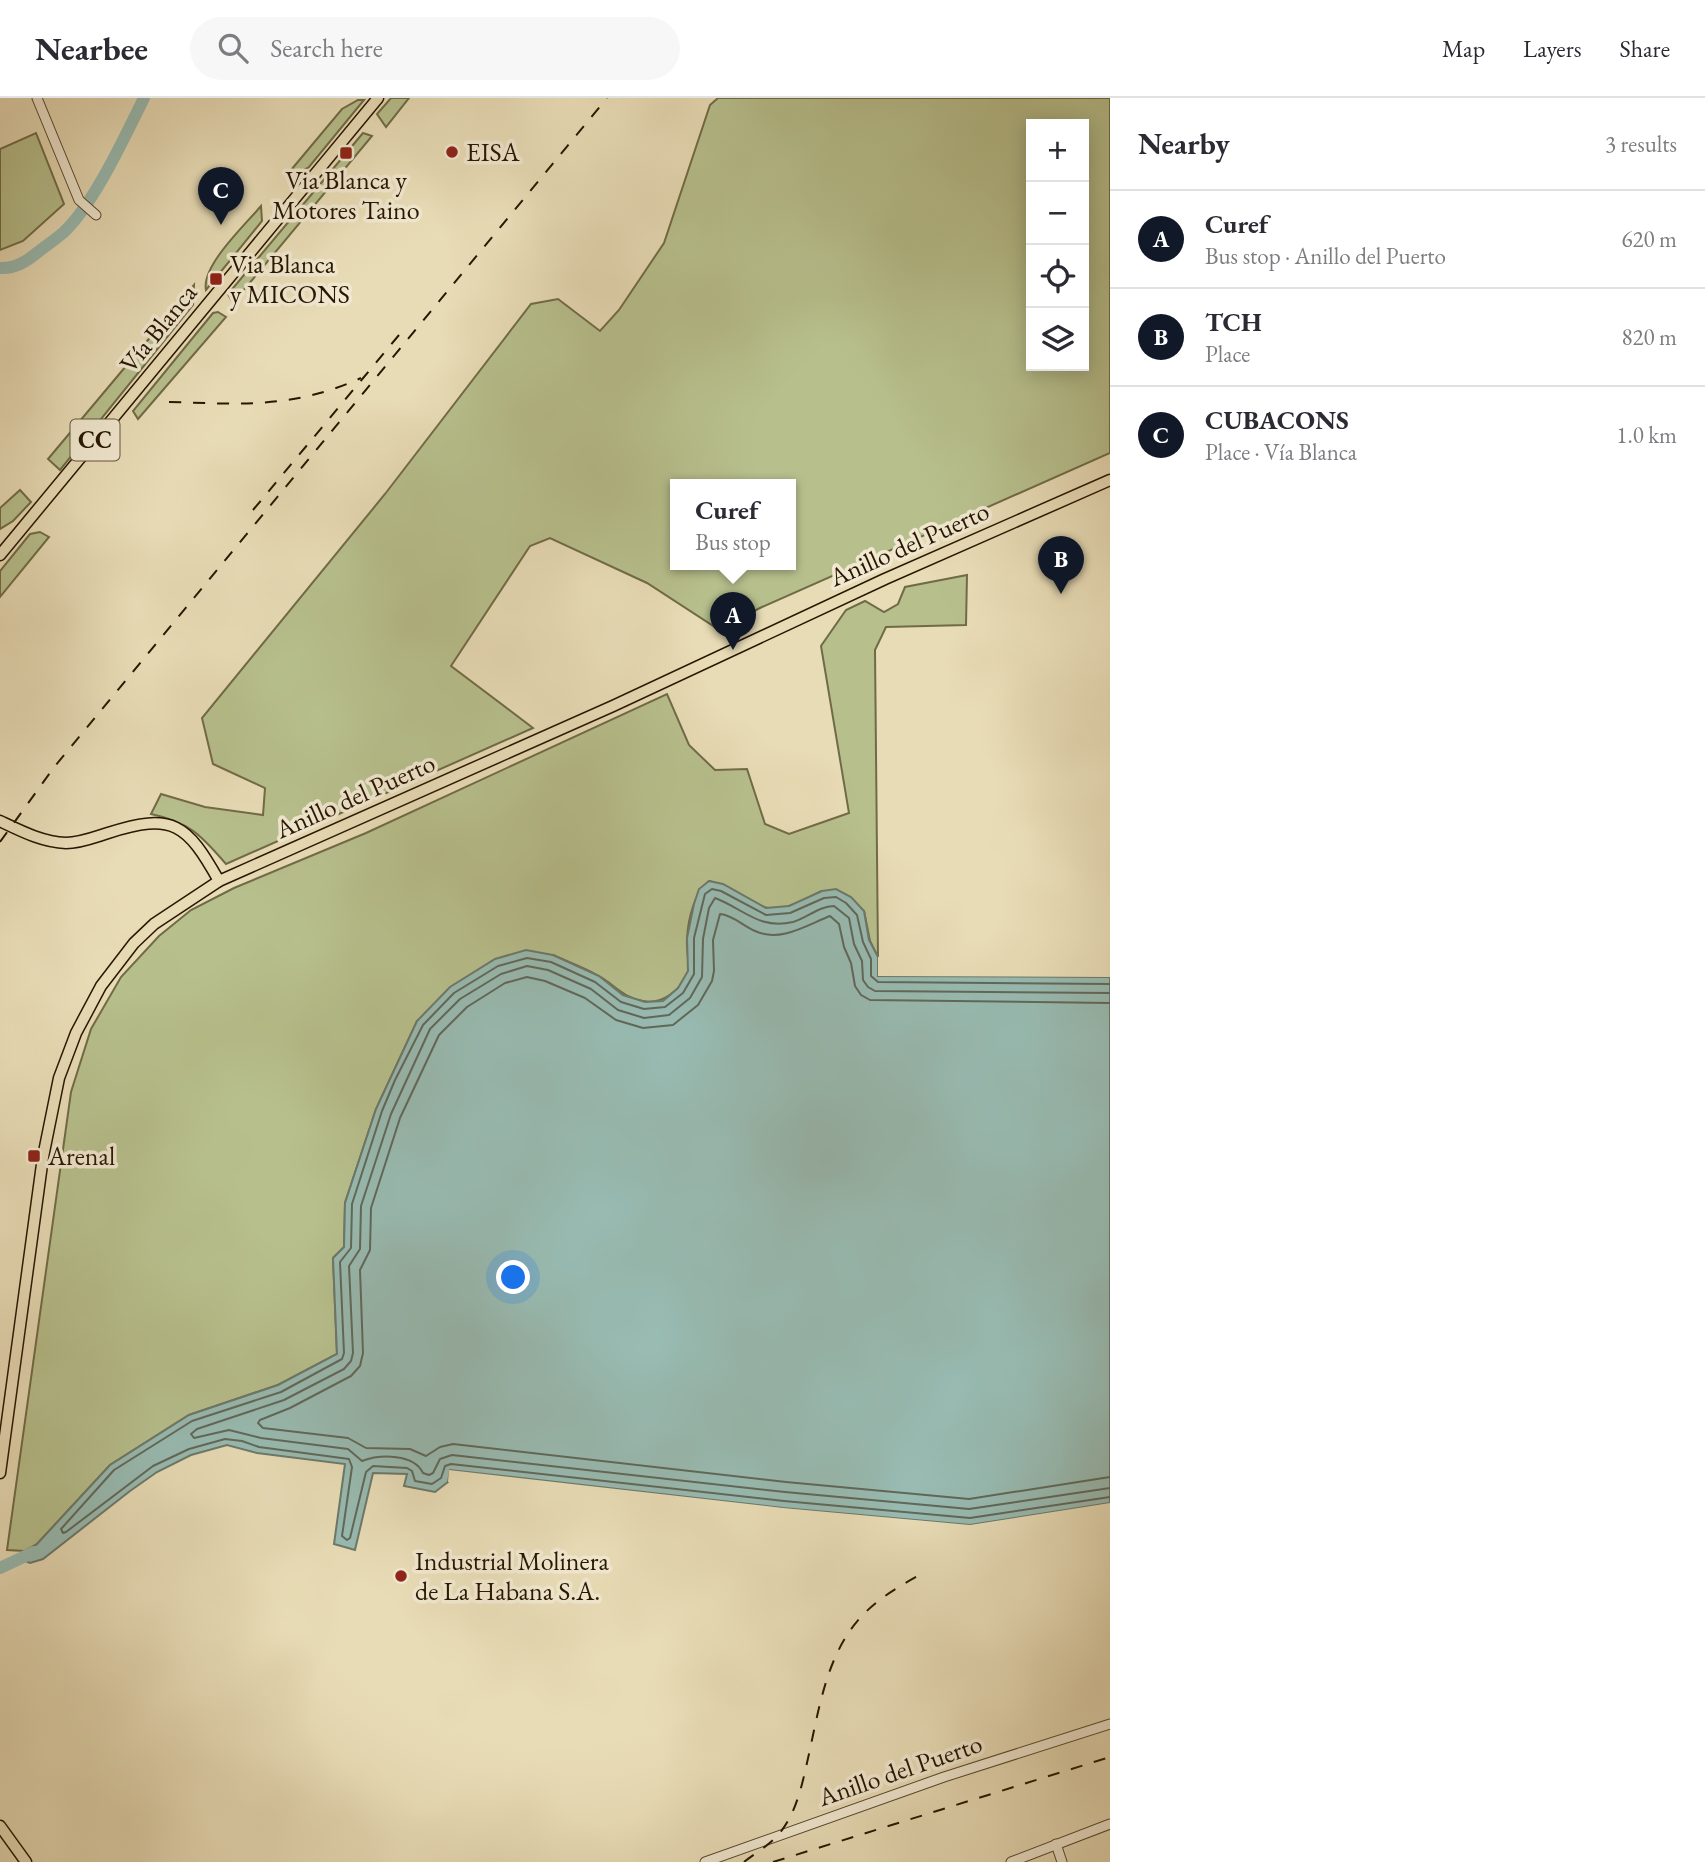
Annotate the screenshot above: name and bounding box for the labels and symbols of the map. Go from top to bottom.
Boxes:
place label: EISA [466,135,521,169]
marker: EISA [444,144,460,160]
marker: Via Blanca y Motores Taino [338,145,354,161]
place label: Via Blanca y Motores Taino [272,163,420,227]
pin: C [198,167,244,225]
place label: Via Blanca y MICONS [230,247,350,311]
marker: Via Blanca y MICONS [208,271,224,287]
street label: Vía Blanca [112,276,205,380]
road number: CC [70,419,119,460]
street label: Anillo del Puerto [823,494,994,595]
pin: B [1038,536,1084,594]
pin: A [710,592,756,650]
street label: Anillo del Puerto [269,746,440,847]
place label: Arenal [47,1139,115,1173]
marker: Arenal [26,1148,42,1164]
your location [496,1260,530,1294]
place label: Industrial Molinera de La Habana S.A. [415,1544,609,1608]
marker: Industrial Molinera de La Habana S.A. [393,1568,409,1584]
street label: Anillo del Puerto [813,1726,987,1814]

